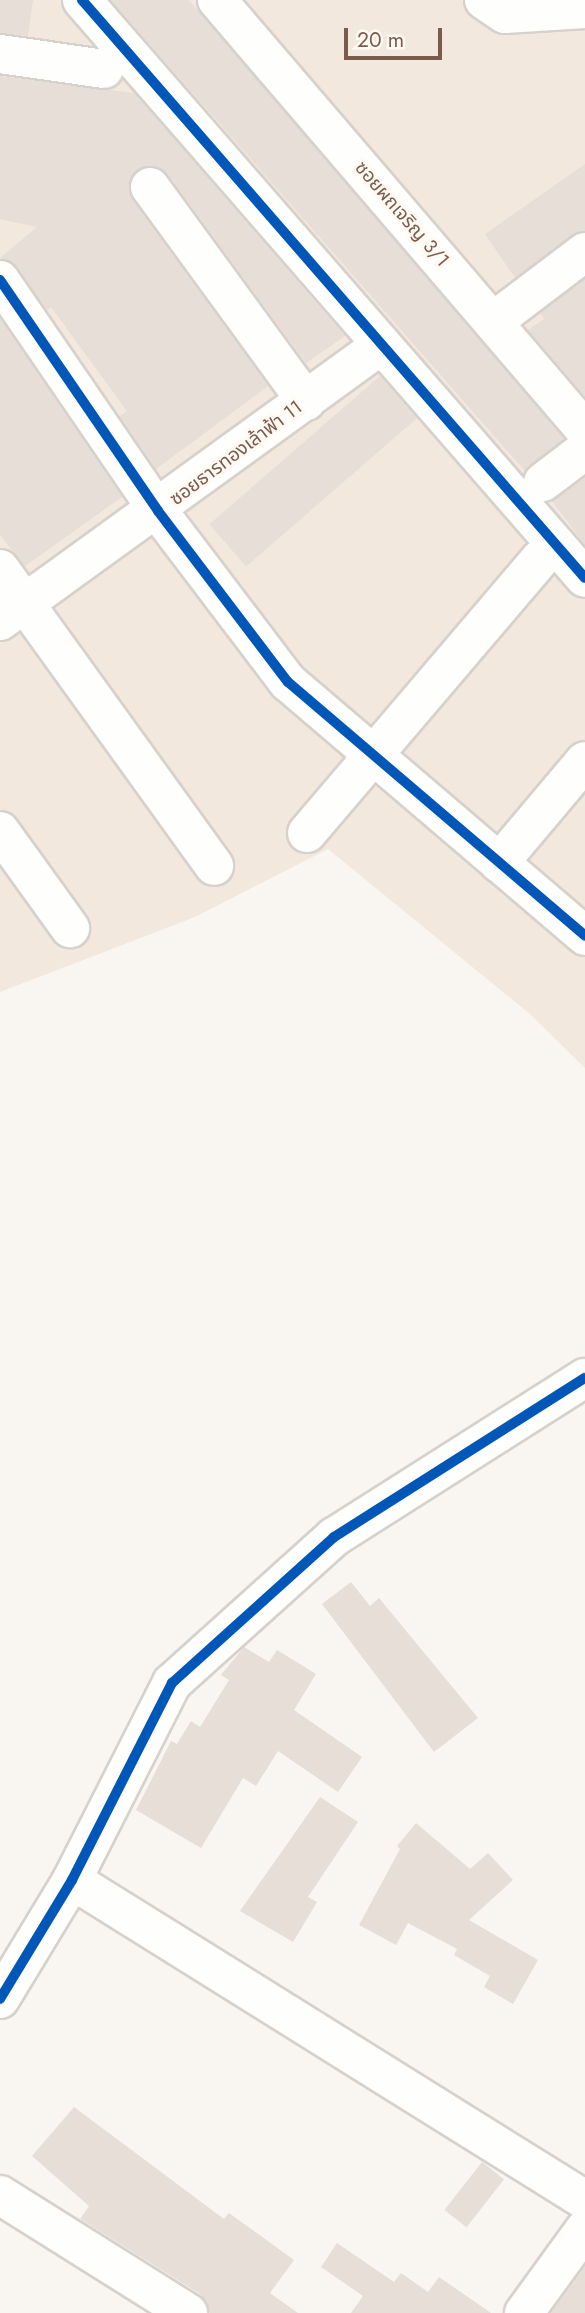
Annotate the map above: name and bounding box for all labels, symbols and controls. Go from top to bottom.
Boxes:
scale bar [347,14,445,58]
text: 20 m [357,25,404,55]
street label: ซอยผถเจริญ 3/1 [350,157,454,271]
street label: ซอยธารทองเล้าฟ้า 11 [165,396,307,510]

